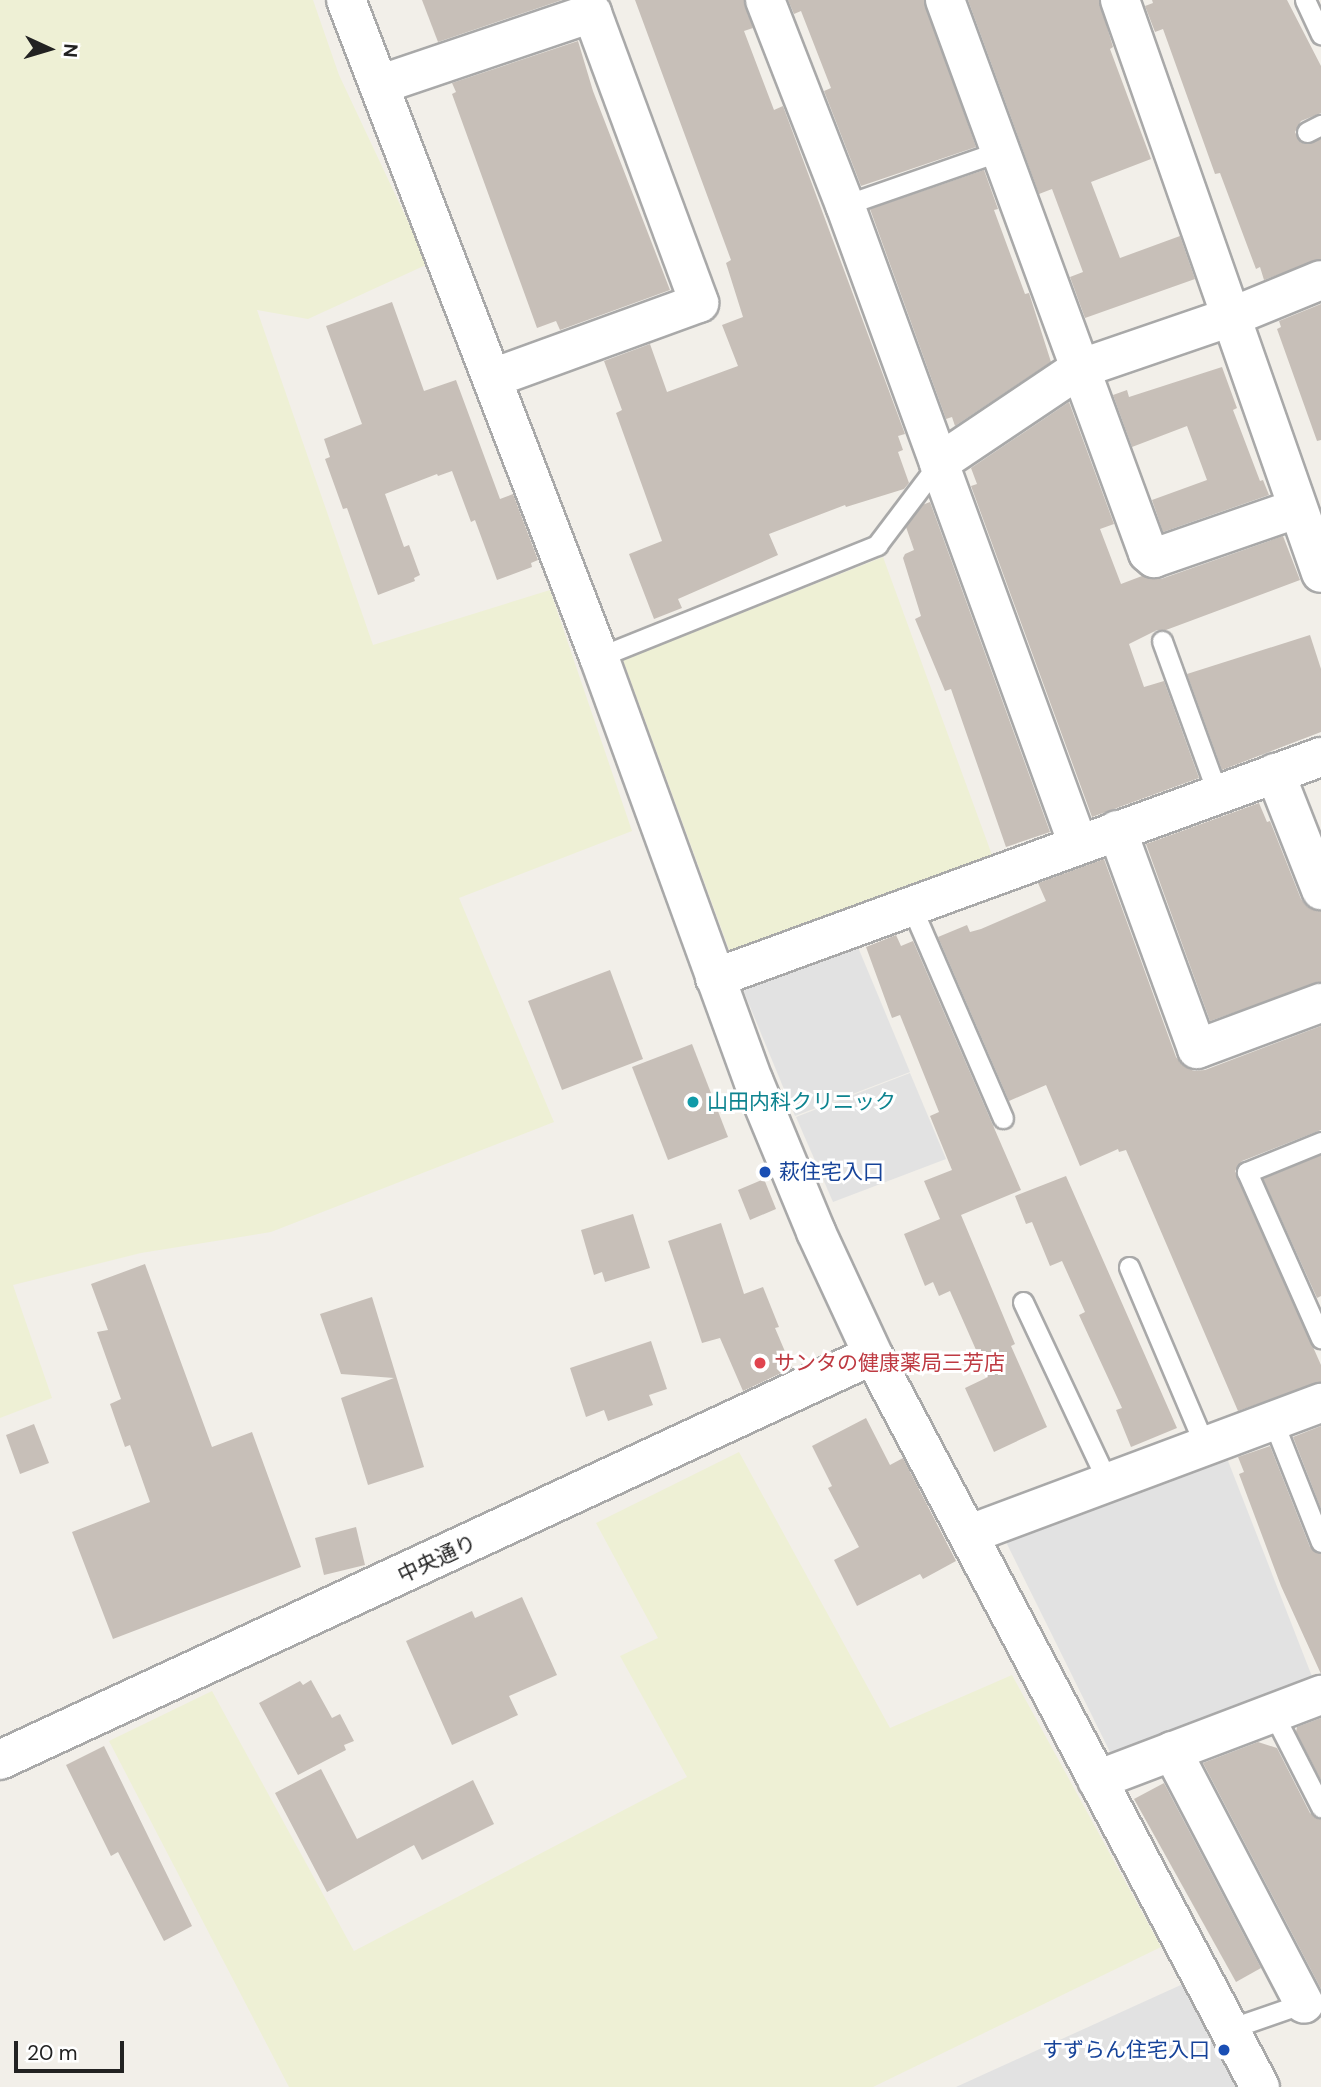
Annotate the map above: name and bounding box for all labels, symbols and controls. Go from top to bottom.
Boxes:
north arrow [14,14,84,84]
text: N [57,43,83,58]
place label: 山田内科クリニック [707,1089,896,1115]
marker: 山田内科クリニック [685,1094,701,1110]
place label: 萩住宅入口 [779,1159,884,1185]
marker: 萩住宅入口 [757,1164,773,1180]
place label: サンタの健康薬局三芳店 [774,1350,1005,1376]
marker: サンタの健康薬局三芳店 [752,1355,768,1371]
street label: 中央通り [394,1530,480,1588]
scale bar [18,2028,128,2072]
place label: すずらん住宅入口 [1042,2037,1210,2063]
text: 20 m [27,2039,78,2067]
marker: すずらん住宅入口 [1216,2042,1232,2058]

